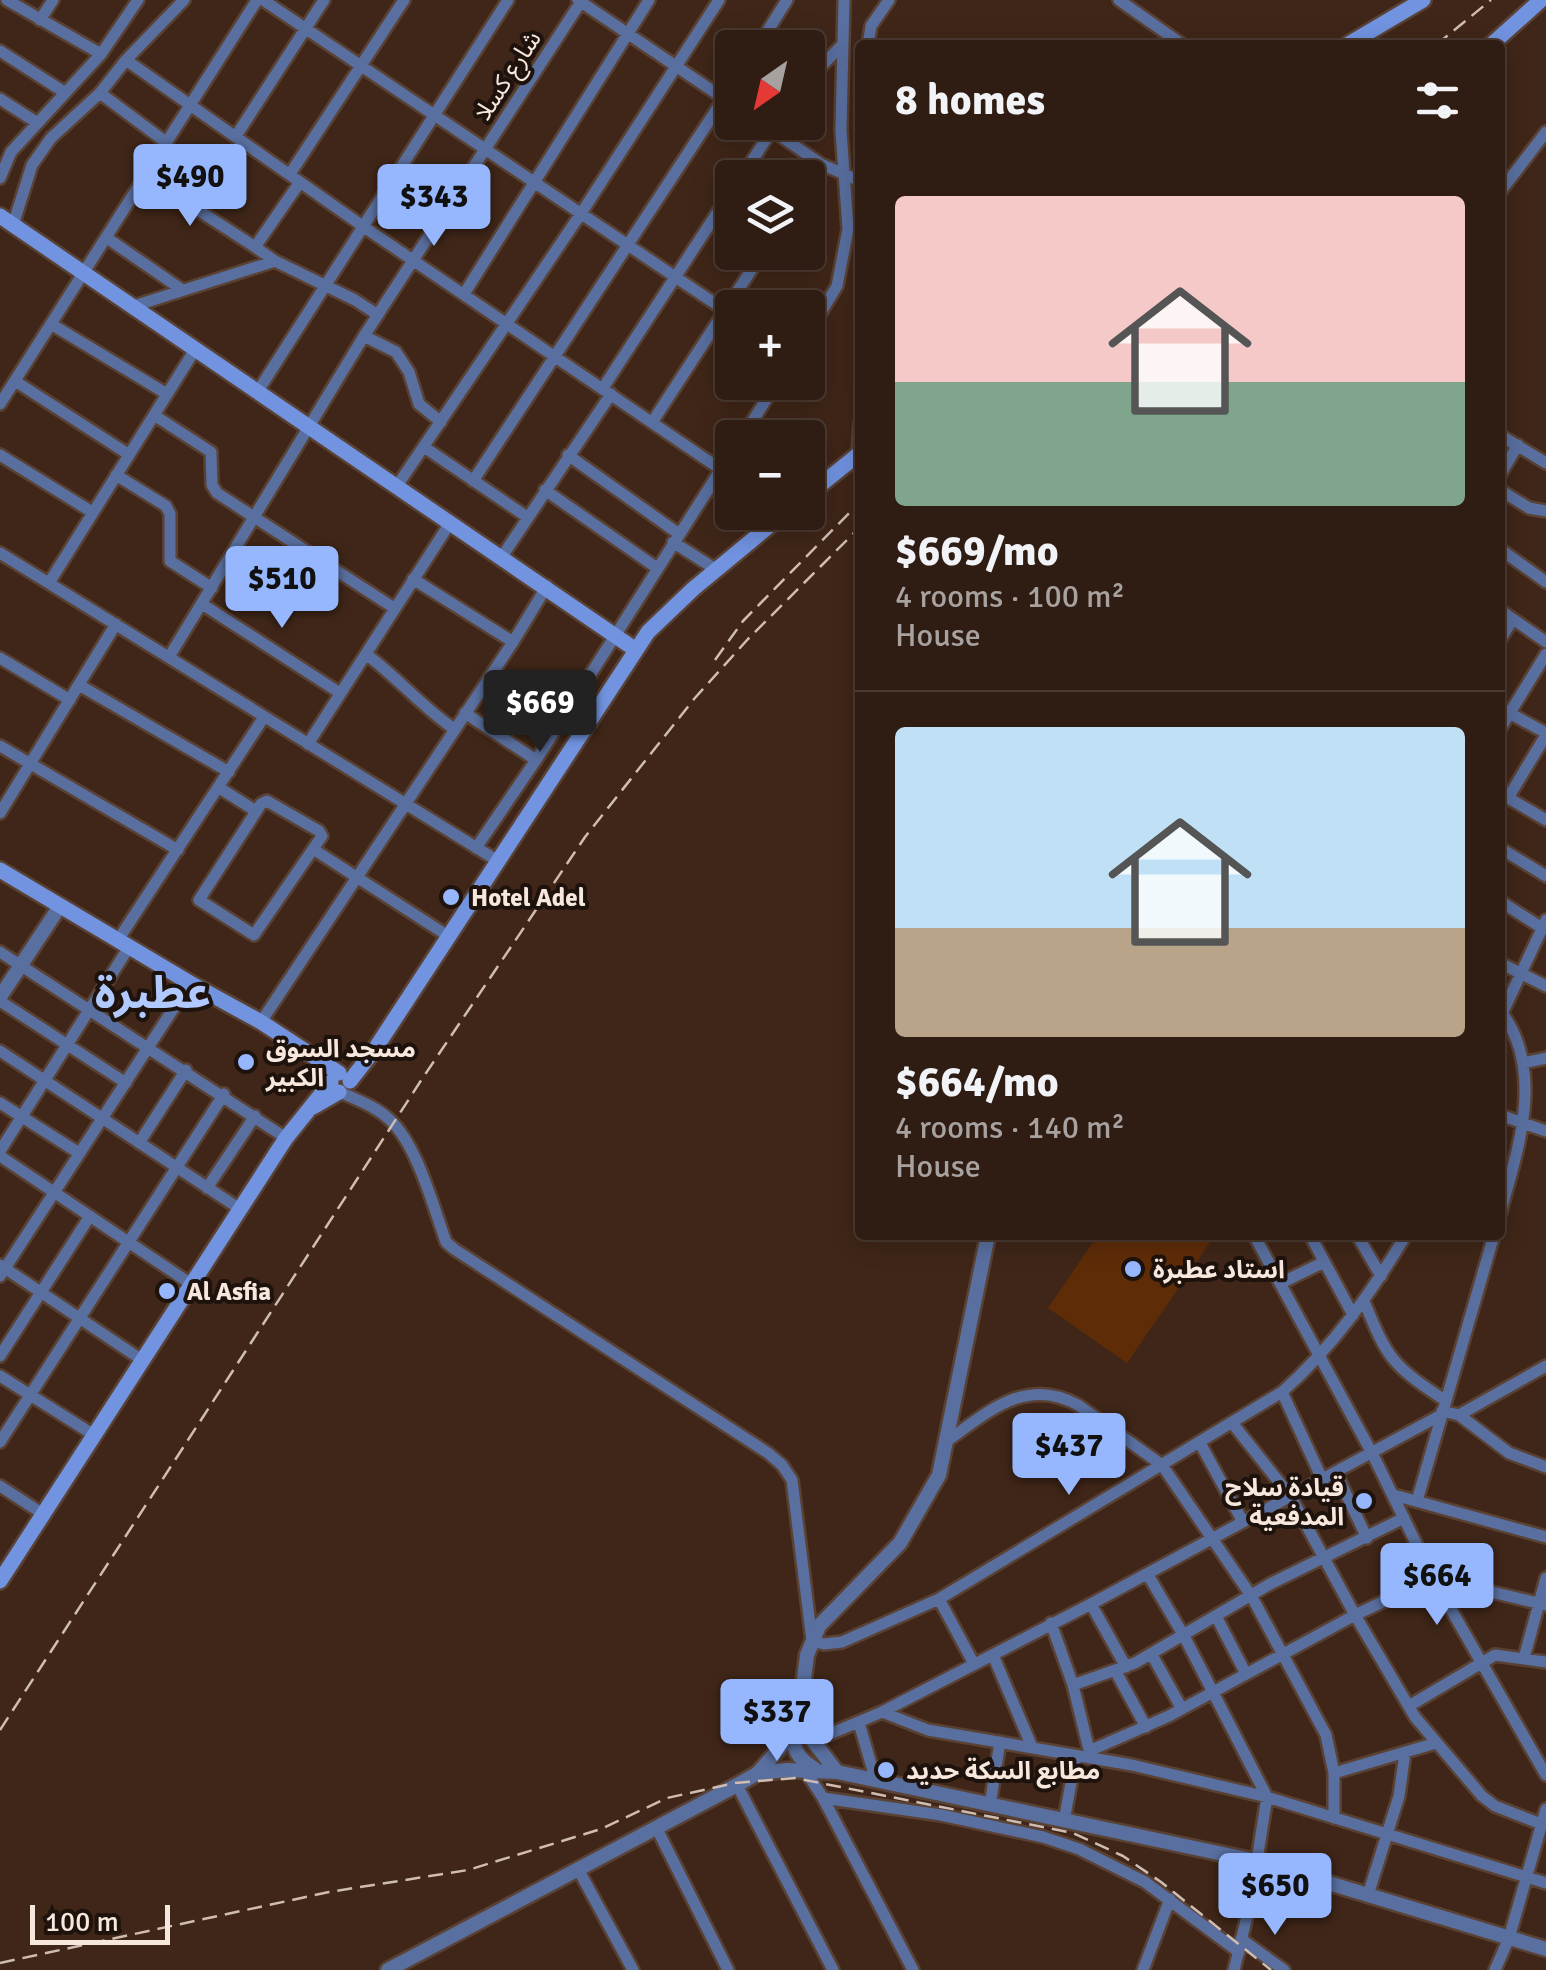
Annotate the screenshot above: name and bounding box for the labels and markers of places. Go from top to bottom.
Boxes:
pin: $490 [131,144,249,229]
pin: $343 [375,164,493,249]
pin: $510 [223,546,341,631]
pin: $669 [481,670,599,755]
place label: Hotel Adel [471,882,586,913]
marker: Hotel Adel [440,886,462,908]
place label: مسجد السوق الكبير [265,1033,416,1093]
marker: مسجد السوق الكبير [235,1051,257,1073]
place label: استاد عطبرة [1153,1254,1285,1285]
marker: استاد عطبرة [1122,1258,1144,1280]
place label: Al Asfia [187,1276,271,1307]
marker: Al Asfia [156,1280,178,1302]
pin: $437 [1010,1413,1128,1498]
place label: قيادة سلاح المدفعية [1225,1472,1344,1532]
marker: قيادة سلاح المدفعية [1353,1490,1375,1512]
pin: $664 [1378,1543,1496,1628]
pin: $337 [718,1679,836,1764]
place label: مطابع السكة حديد [906,1755,1100,1789]
marker: مطابع السكة حديد [875,1759,897,1781]
pin: $650 [1216,1853,1334,1938]

